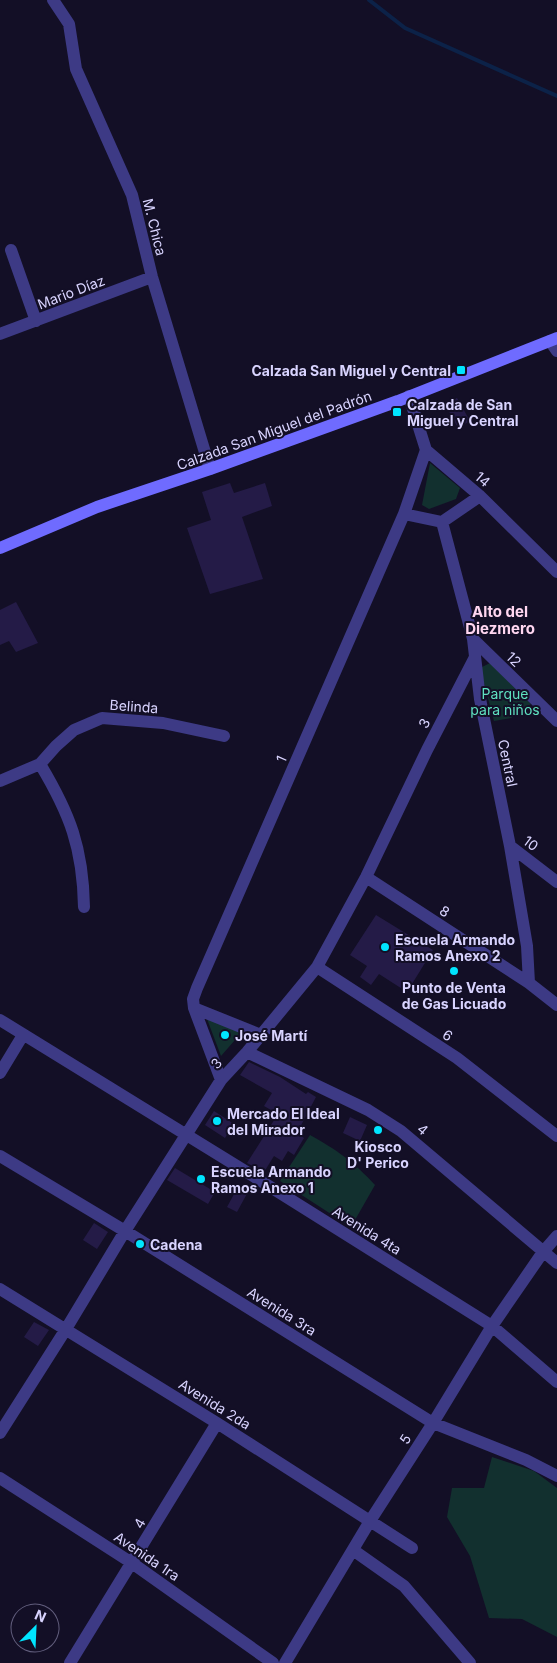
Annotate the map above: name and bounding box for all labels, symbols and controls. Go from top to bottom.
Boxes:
street label: M. Chica [140,197,170,257]
street label: Mario Díaz [35,271,107,313]
place label: Calzada San Miguel y Central [251,362,451,379]
marker: Calzada San Miguel y Central [455,364,467,376]
street label: Calzada San Miguel del Padrón [174,387,374,473]
place label: Calzada de San Miguel y Central [407,396,519,429]
marker: Calzada de San Miguel y Central [391,406,403,418]
street label: 14 [472,468,494,490]
district label: Alto del Diezmero [465,602,535,638]
street label: 12 [503,648,525,670]
park label: Parque para niños [470,685,540,718]
street label: Belinda [109,696,159,716]
street label: 3 [414,715,434,731]
street label: Central [495,738,521,788]
street label: 1 [272,753,290,765]
street label: 10 [520,832,542,854]
street label: 8 [437,902,453,920]
place label: Escuela Armando Ramos Anexo 2 [395,931,516,964]
marker: Escuela Armando Ramos Anexo 2 [379,941,391,953]
marker: Punto de Venta de Gas Licuado [448,965,460,977]
place label: Punto de Venta de Gas Licuado [402,979,507,1012]
street label: 6 [440,1026,456,1044]
place label: José Martí [235,1027,308,1044]
marker: José Martí [219,1029,231,1041]
street label: 3 [207,1054,225,1072]
place label: Mercado El Ideal del Mirador [227,1105,340,1138]
marker: Mercado El Ideal del Mirador [211,1115,223,1127]
street label: 4 [414,1120,432,1138]
marker: Kiosco D' Perico [372,1124,384,1136]
place label: Kiosco D' Perico [347,1138,409,1171]
place label: Escuela Armando Ramos Anexo 1 [211,1163,332,1196]
marker: Escuela Armando Ramos Anexo 1 [195,1173,207,1185]
street label: Avenida 4ta [329,1202,405,1258]
place label: Cadena [150,1236,203,1253]
marker: Cadena [134,1238,146,1250]
street label: Avenida 3ra [244,1283,320,1339]
street label: Avenida 2da [176,1375,254,1433]
street label: 5 [396,1431,414,1447]
street label: 4 [129,1515,149,1531]
street label: Avenida 1ra [111,1528,183,1584]
north arrow [10,1603,60,1653]
text: N [32,1606,49,1626]

